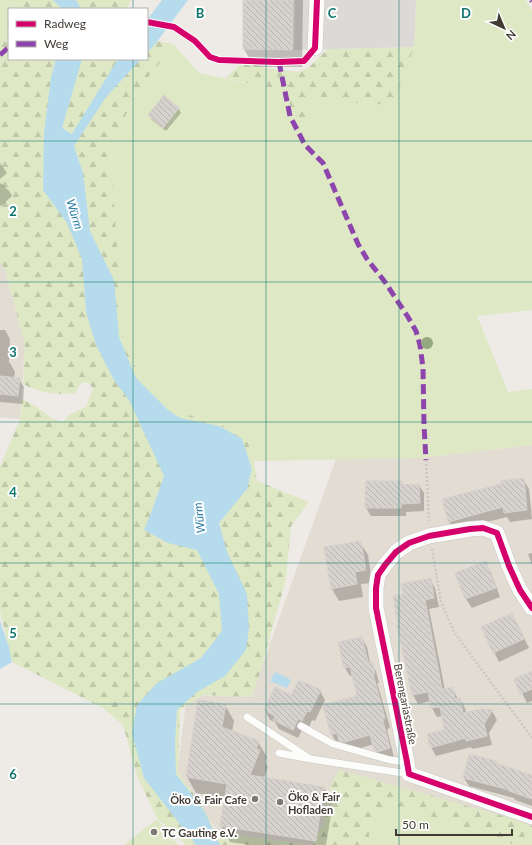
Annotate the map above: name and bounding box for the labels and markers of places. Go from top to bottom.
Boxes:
place label: Öko & Fair Hofladen [288,790,341,816]
place label: Öko & Fair Cafe [170,793,247,806]
marker: Öko & Fair Cafe [250,794,260,804]
marker: Öko & Fair Hofladen [275,797,285,807]
place label: TC Gauting e.V. [162,826,237,839]
marker: TC Gauting e.V. [149,827,159,837]

